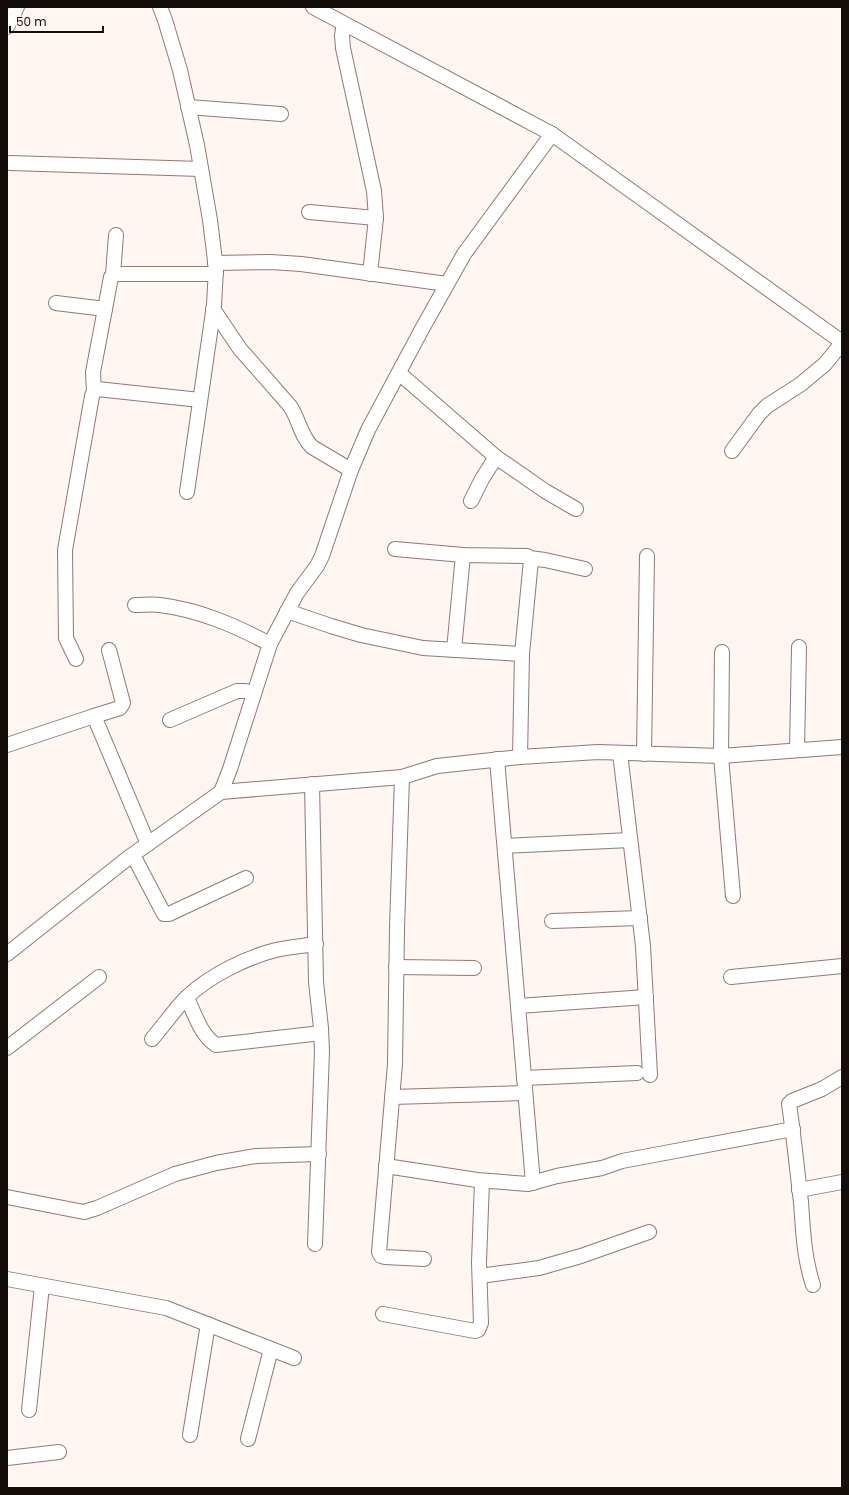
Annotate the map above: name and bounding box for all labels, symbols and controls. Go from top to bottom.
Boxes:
scale bar [10,8,103,34]
text: 50 m [16,13,47,30]

